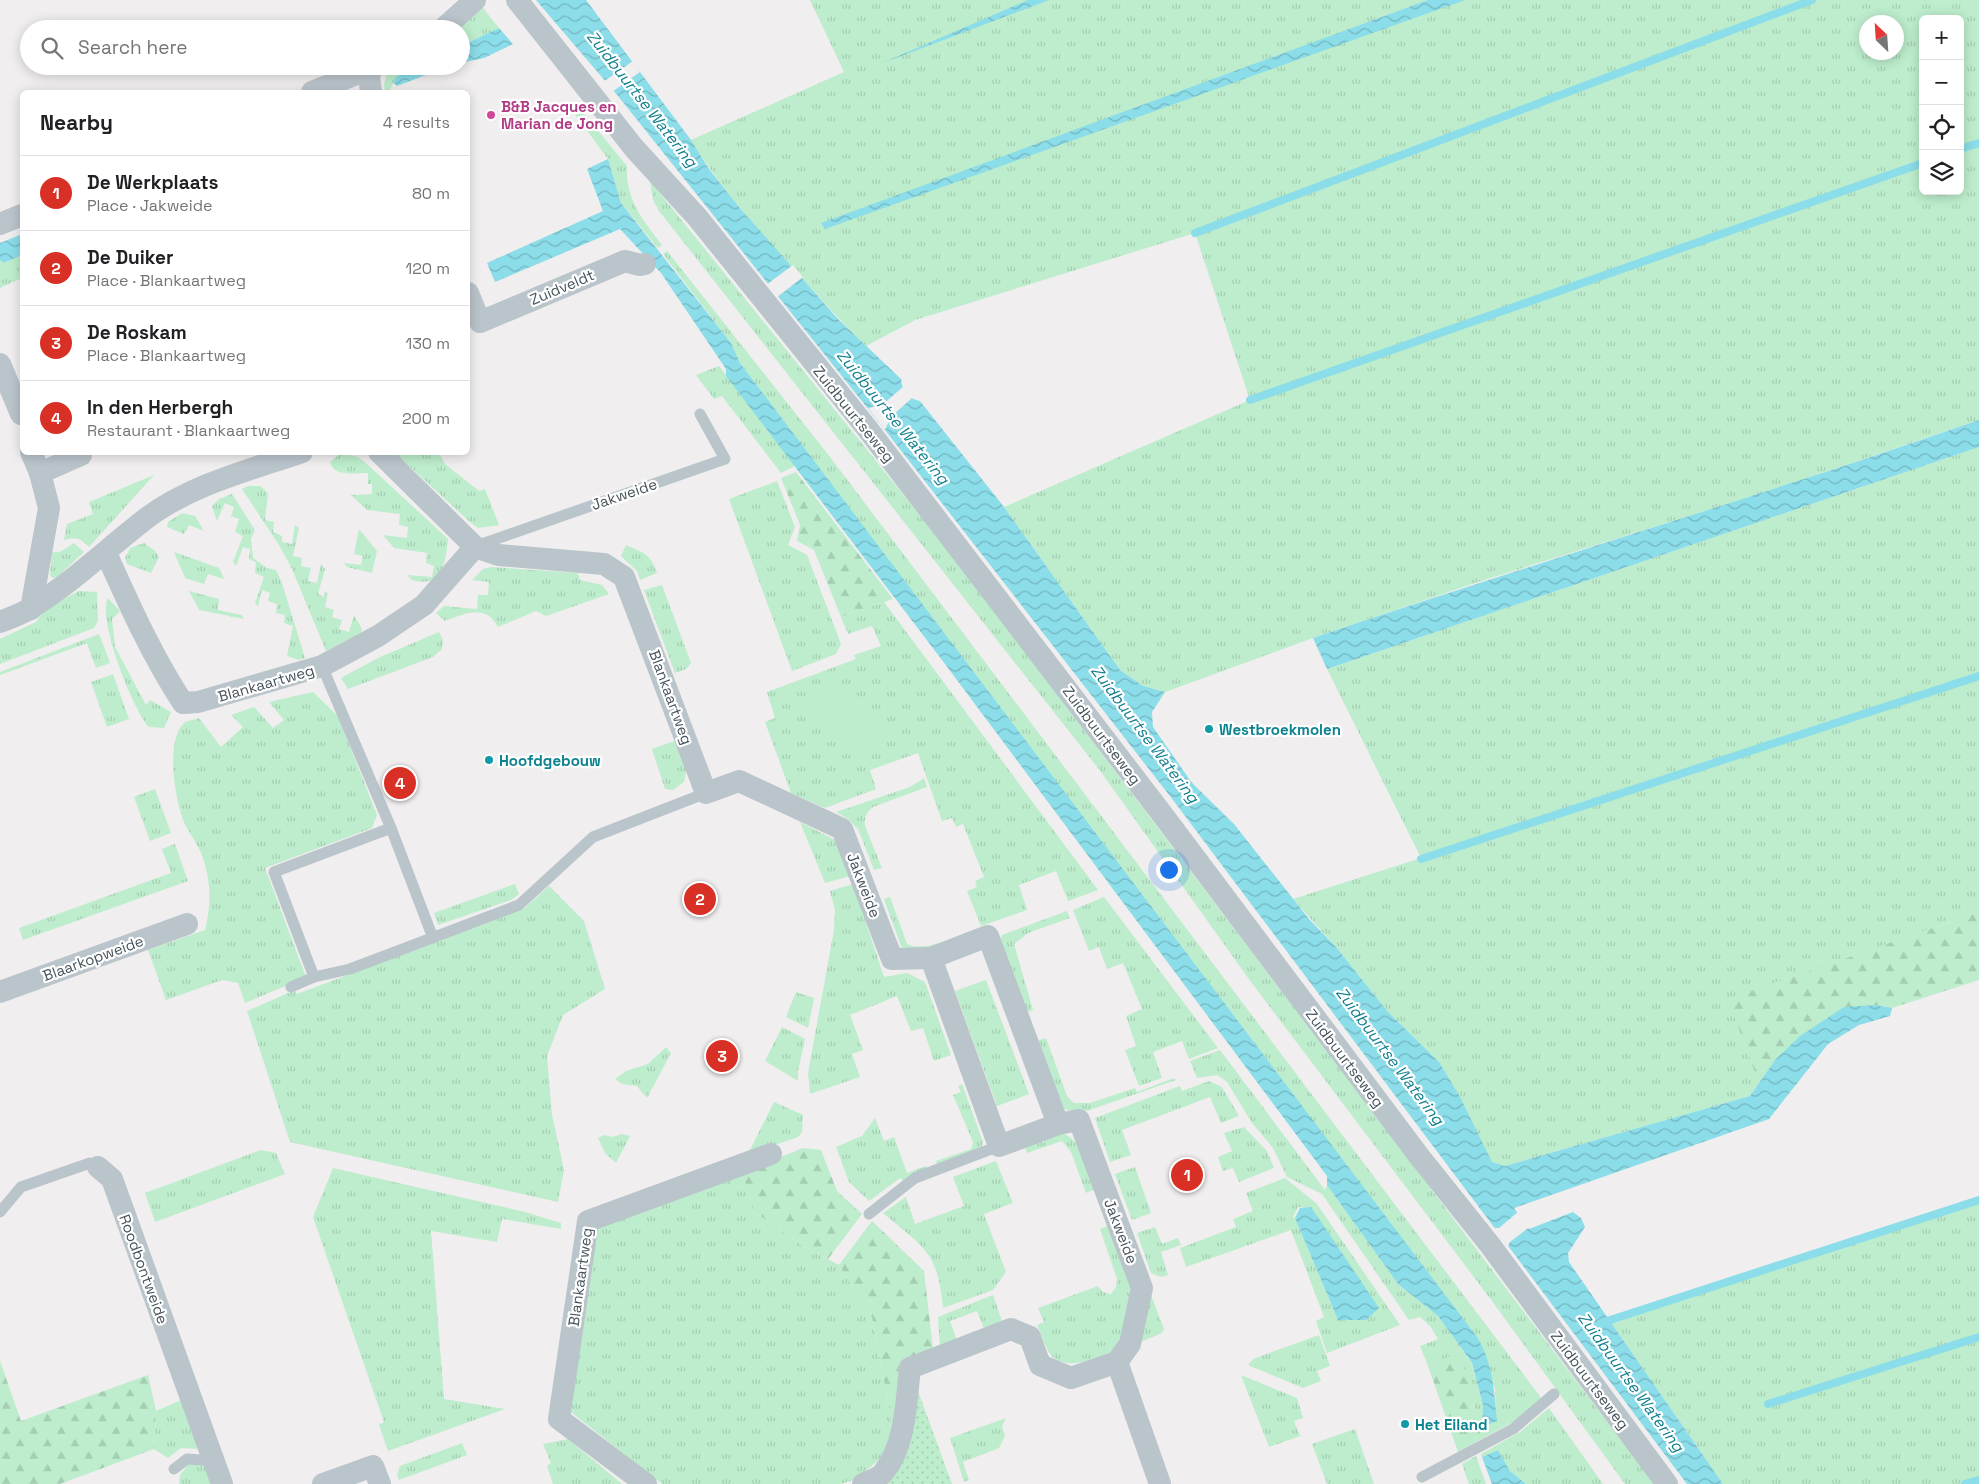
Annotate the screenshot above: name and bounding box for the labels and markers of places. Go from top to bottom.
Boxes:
place label: B&B Jacques en Marian de Jong [501,97,617,133]
marker: B&B Jacques en Marian de Jong [485,109,497,121]
place label: Westbroekmolen [1219,720,1341,739]
marker: Westbroekmolen [1203,723,1215,735]
place label: Hoofdgebouw [499,751,601,770]
marker: Hoofdgebouw [483,754,495,766]
pin: 4 [384,764,416,802]
pin: 2 [684,880,716,918]
pin: 3 [706,1037,738,1075]
pin: 1 [1171,1156,1203,1194]
place label: Het Eiland [1415,1415,1488,1434]
marker: Het Eiland [1399,1418,1411,1430]

